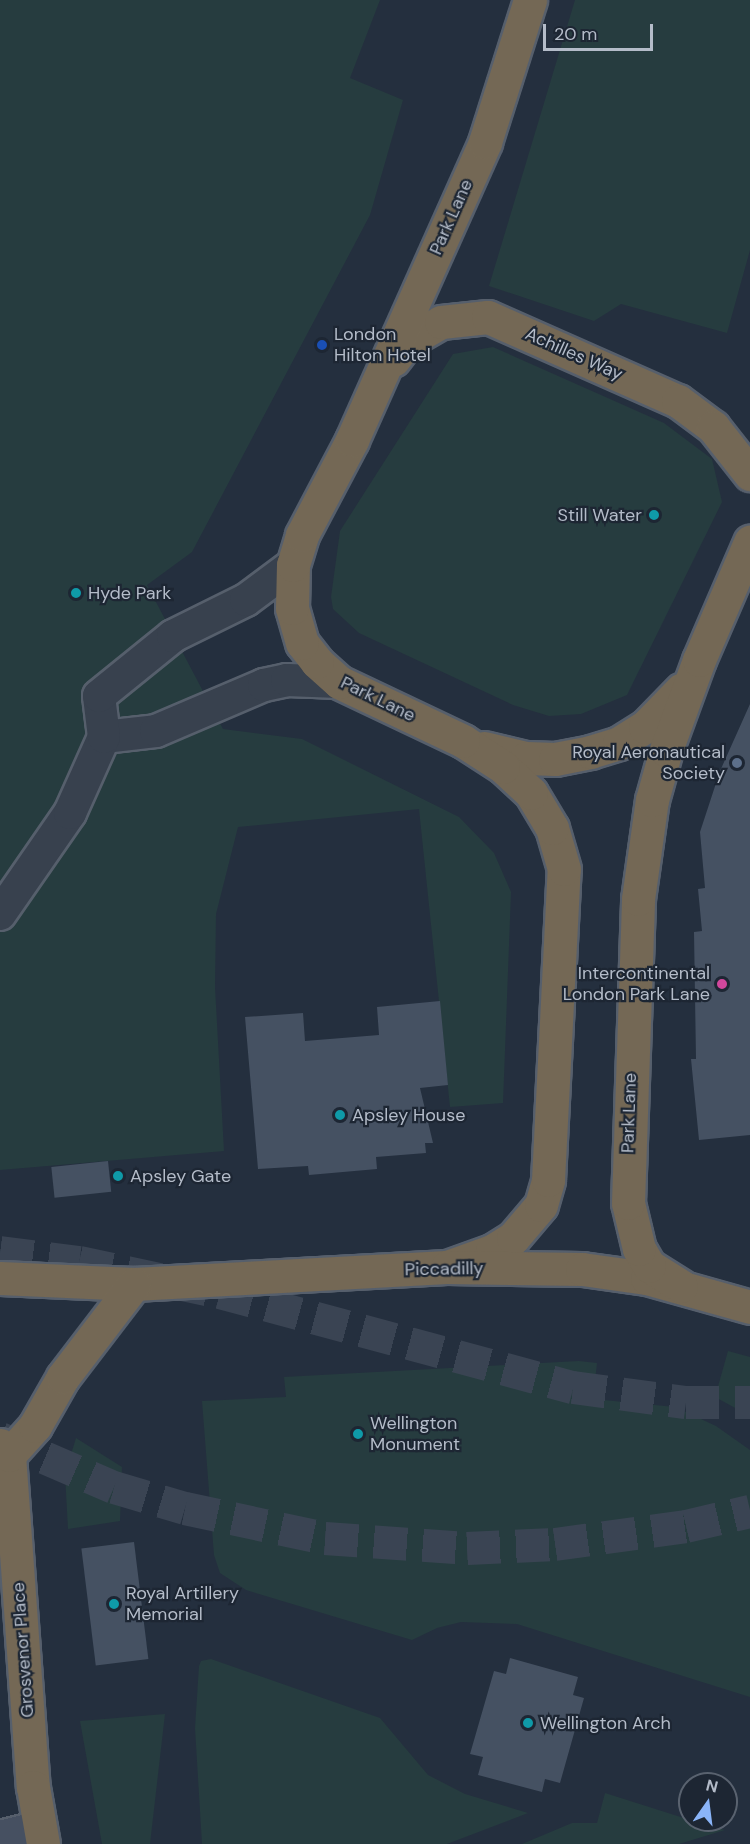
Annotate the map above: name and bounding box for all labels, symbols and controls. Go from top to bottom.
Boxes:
scale bar [546,12,656,50]
text: 20 m [554,22,597,46]
street label: Park Lane [425,176,477,258]
street label: Achilles Way [522,323,626,385]
place label: London Hilton Hotel [334,324,431,366]
marker: London Hilton Hotel [315,338,329,352]
place label: Still Water [558,504,642,526]
marker: Still Water [647,508,661,522]
place label: Hyde Park [88,582,171,604]
marker: Hyde Park [69,586,83,600]
street label: Park Lane [337,672,419,726]
place label: Royal Aeronautical Society [572,742,725,784]
marker: Royal Aeronautical Society [730,756,744,770]
place label: Intercontinental London Park Lane [563,963,710,1006]
marker: Intercontinental London Park Lane [715,977,729,991]
street label: Park Lane [617,1073,641,1153]
place label: Apsley House [352,1104,465,1126]
marker: Apsley House [333,1108,347,1122]
place label: Apsley Gate [130,1165,231,1187]
marker: Apsley Gate [111,1169,125,1183]
street label: Piccadilly [404,1258,484,1280]
place label: Wellington Monument [370,1413,460,1456]
marker: Wellington Monument [351,1427,365,1441]
street label: Grosvenor Place [7,1582,39,1718]
place label: Royal Artillery Memorial [126,1583,239,1626]
marker: Royal Artillery Memorial [107,1597,121,1611]
place label: Wellington Arch [540,1712,671,1734]
marker: Wellington Arch [521,1716,535,1730]
north arrow [678,1772,738,1832]
text: N [704,1774,720,1798]

